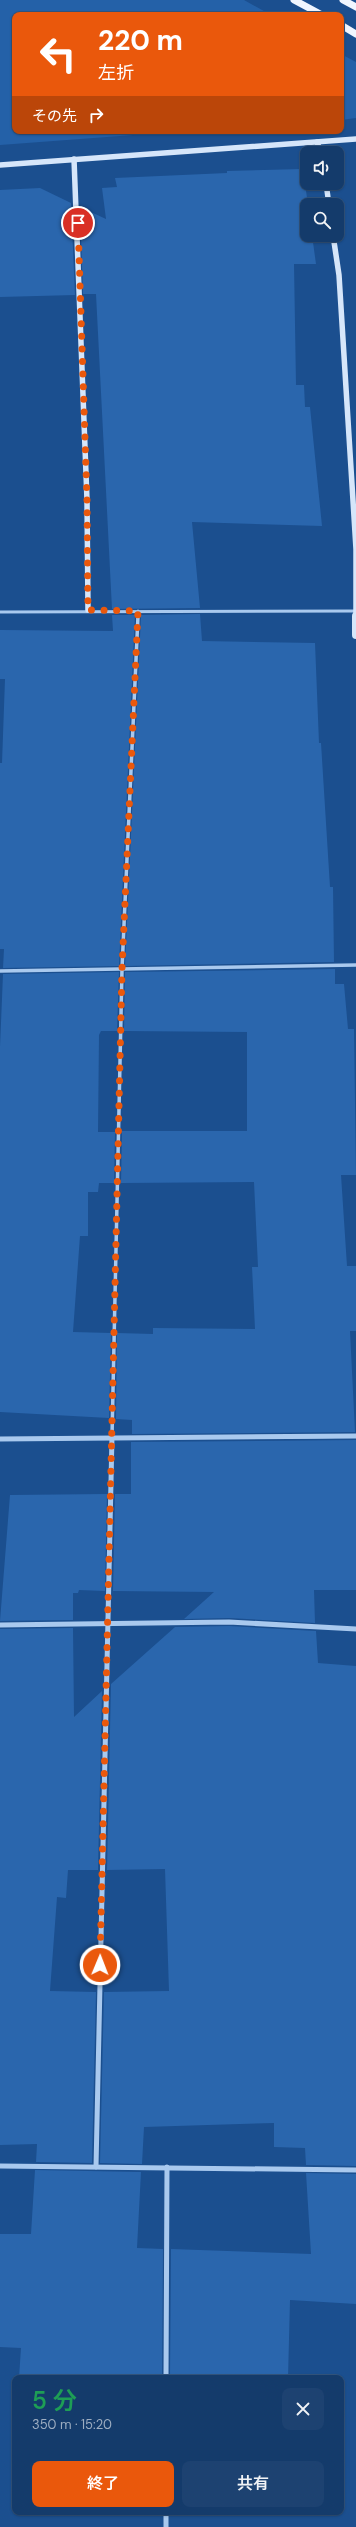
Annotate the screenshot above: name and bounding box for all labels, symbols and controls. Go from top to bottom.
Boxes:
text: 220 m [98,22,183,59]
icon: left [32,28,84,80]
text: 左折 [98,61,134,85]
icon: right [85,104,107,126]
text: その先 [32,106,77,126]
map controls [300,146,344,242]
button: sound [300,146,344,190]
button: search [300,198,344,242]
pin [61,206,95,240]
icon: arrive [67,212,89,234]
position arrow [79,1944,121,1986]
text: 5 分 [32,2385,77,2416]
button: close [282,2388,324,2430]
text: 350 m · 15:20 [32,2416,112,2433]
button: 終了 [32,2461,174,2507]
button: 共有 [182,2461,324,2507]

